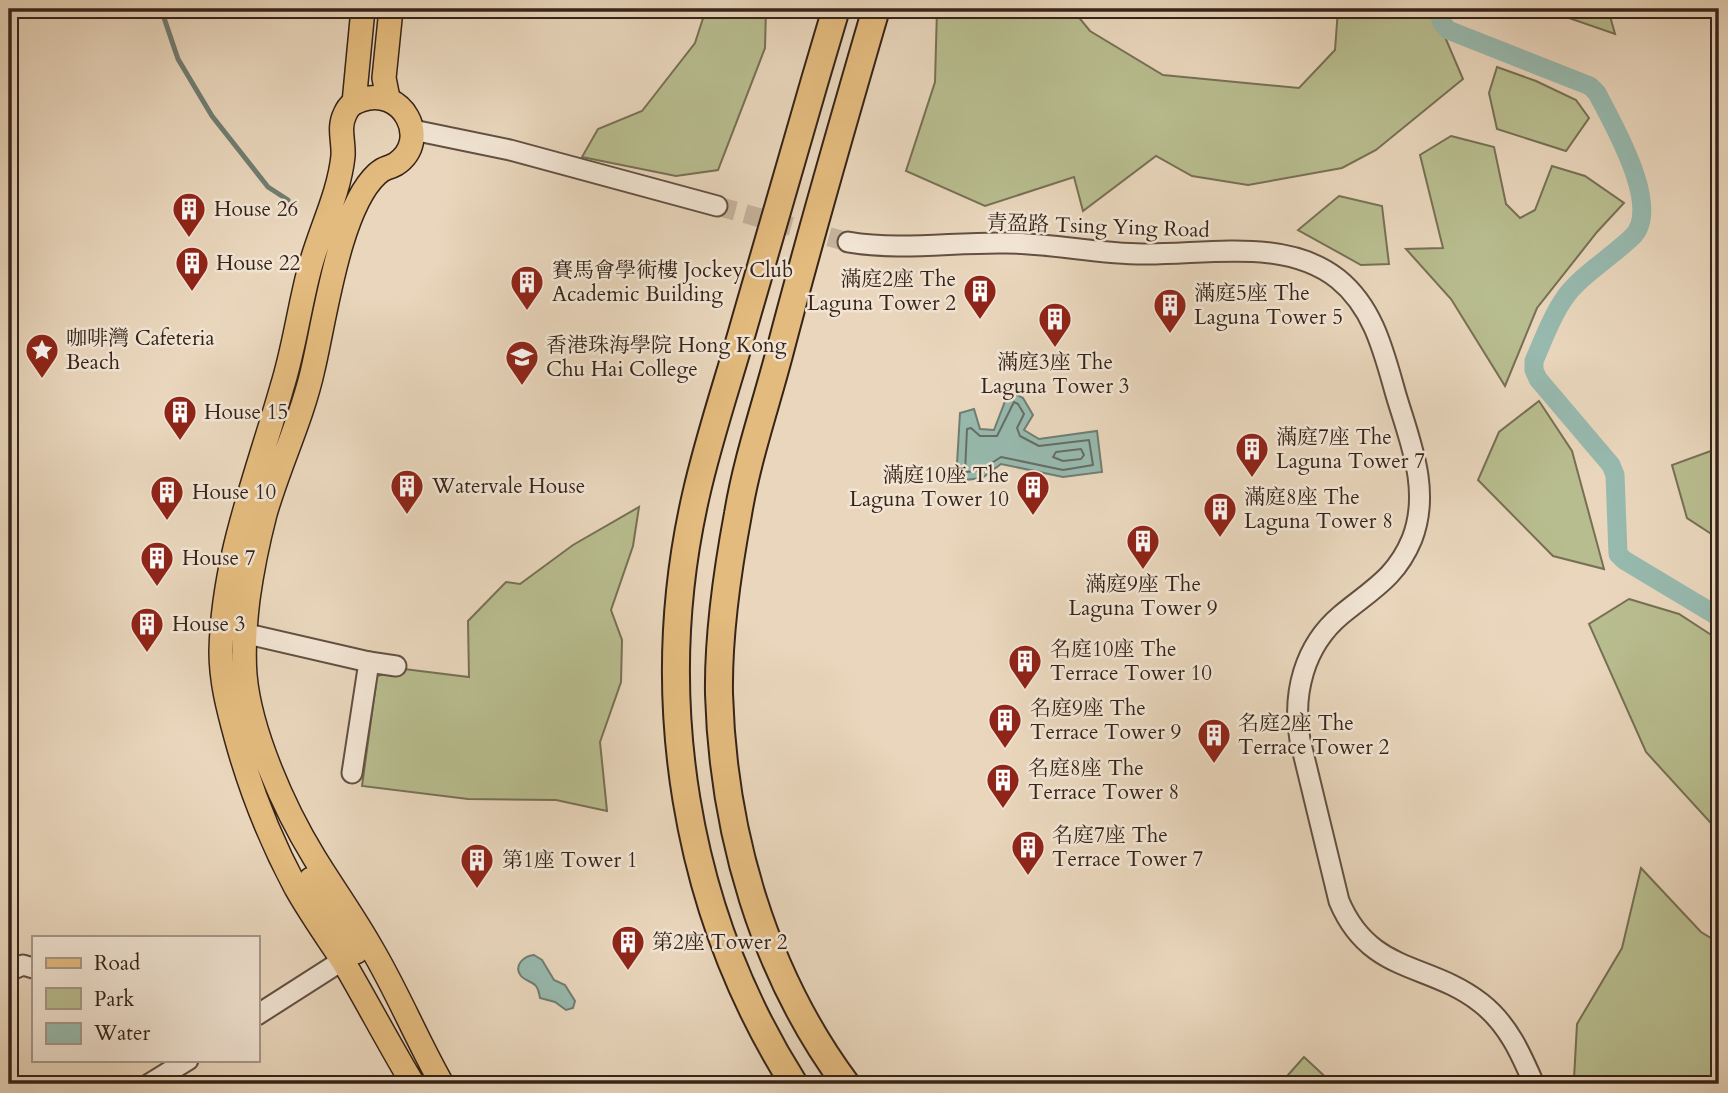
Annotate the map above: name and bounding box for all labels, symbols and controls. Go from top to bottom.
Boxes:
building icon: House 26 [170,190,208,239]
place label: House 26 [214,195,298,224]
street label: 青盈路 Tsing Ying Road [986,208,1210,245]
building icon: House 22 [173,244,211,293]
place label: House 22 [216,249,300,278]
place label: 賽馬會學術樓 Jockey Club Academic Building [552,256,793,309]
building icon: 賽馬會學術樓 Jockey Club Academic Building [508,263,546,312]
place label: 滿庭2座 The Laguna Tower 2 [807,265,956,318]
building icon: 滿庭2座 The Laguna Tower 2 [961,272,999,321]
place label: 滿庭5座 The Laguna Tower 5 [1194,279,1343,332]
building icon: 滿庭5座 The Laguna Tower 5 [1151,286,1189,335]
building icon: 滿庭3座 The Laguna Tower 3 [1036,300,1074,349]
place label: 咖啡灣 Cafeteria Beach [66,324,215,377]
place icon: 咖啡灣 Cafeteria Beach [23,331,61,380]
place label: 香港珠海學院 Hong Kong Chu Hai College [546,331,787,384]
school or university icon: 香港珠海學院 Hong Kong Chu Hai College [503,338,541,387]
place label: 滿庭3座 The Laguna Tower 3 [981,348,1129,401]
building icon: House 15 [161,393,199,442]
place label: House 15 [204,398,288,427]
place label: 滿庭7座 The Laguna Tower 7 [1276,423,1425,476]
building icon: 滿庭7座 The Laguna Tower 7 [1233,430,1271,479]
place label: 滿庭10座 The Laguna Tower 10 [849,461,1009,514]
building icon: Watervale House [388,467,426,516]
building icon: 滿庭10座 The Laguna Tower 10 [1014,468,1052,517]
place label: Watervale House [431,472,585,501]
building icon: House 10 [148,473,186,522]
place label: House 10 [192,478,276,507]
place label: 滿庭8座 The Laguna Tower 8 [1244,483,1393,536]
building icon: 滿庭8座 The Laguna Tower 8 [1201,490,1239,539]
building icon: 滿庭9座 The Laguna Tower 9 [1124,522,1162,571]
building icon: House 7 [138,539,176,588]
place label: House 7 [182,544,256,573]
place label: 滿庭9座 The Laguna Tower 9 [1069,570,1218,623]
building icon: House 3 [128,605,166,654]
place label: House 3 [172,610,245,639]
place label: 名庭10座 The Terrace Tower 10 [1050,635,1212,688]
building icon: 名庭10座 The Terrace Tower 10 [1006,642,1044,691]
place label: 名庭9座 The Terrace Tower 9 [1030,694,1182,747]
building icon: 名庭9座 The Terrace Tower 9 [986,701,1024,750]
place label: 名庭2座 The Terrace Tower 2 [1238,709,1390,762]
building icon: 名庭2座 The Terrace Tower 2 [1195,716,1233,765]
place label: 名庭8座 The Terrace Tower 8 [1028,754,1179,807]
building icon: 名庭8座 The Terrace Tower 8 [984,761,1022,810]
place label: 名庭7座 The Terrace Tower 7 [1052,821,1204,874]
building icon: 名庭7座 The Terrace Tower 7 [1009,828,1047,877]
building icon: 第1座 Tower 1 [458,841,496,890]
place label: 第1座 Tower 1 [502,846,638,875]
building icon: 第2座 Tower 2 [609,923,647,972]
place label: 第2座 Tower 2 [652,928,788,957]
legend [32,936,259,1062]
text: Road [94,949,140,978]
text: Park [94,985,135,1014]
text: Water [93,1019,150,1048]

